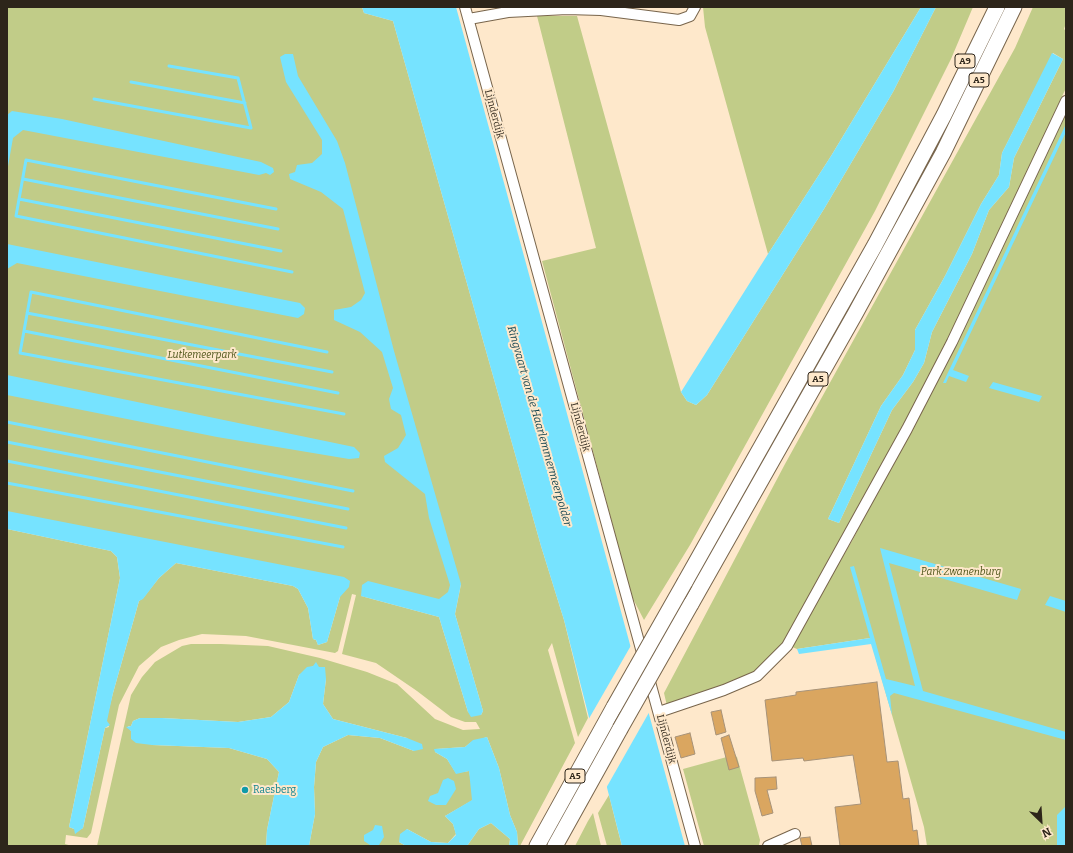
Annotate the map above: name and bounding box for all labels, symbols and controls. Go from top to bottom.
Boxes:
road number: A9 [955,54,975,68]
road number: A5 [969,73,989,87]
street label: Lijnderdijk [482,88,506,140]
water label: Ringvaart van de Haarlemmermeerpolder [504,324,574,528]
park label: Lutkemeerpark [167,349,237,361]
road number: A5 [808,372,828,386]
street label: Lijnderdijk [568,401,592,453]
park label: Park Zwanenburg [921,566,1001,578]
street label: Lijnderdijk [654,713,678,765]
road number: A5 [565,769,585,783]
place label: Raesberg [253,784,296,796]
marker: Raesberg [240,785,250,795]
north arrow [1021,801,1061,841]
text: N [1040,825,1053,840]

